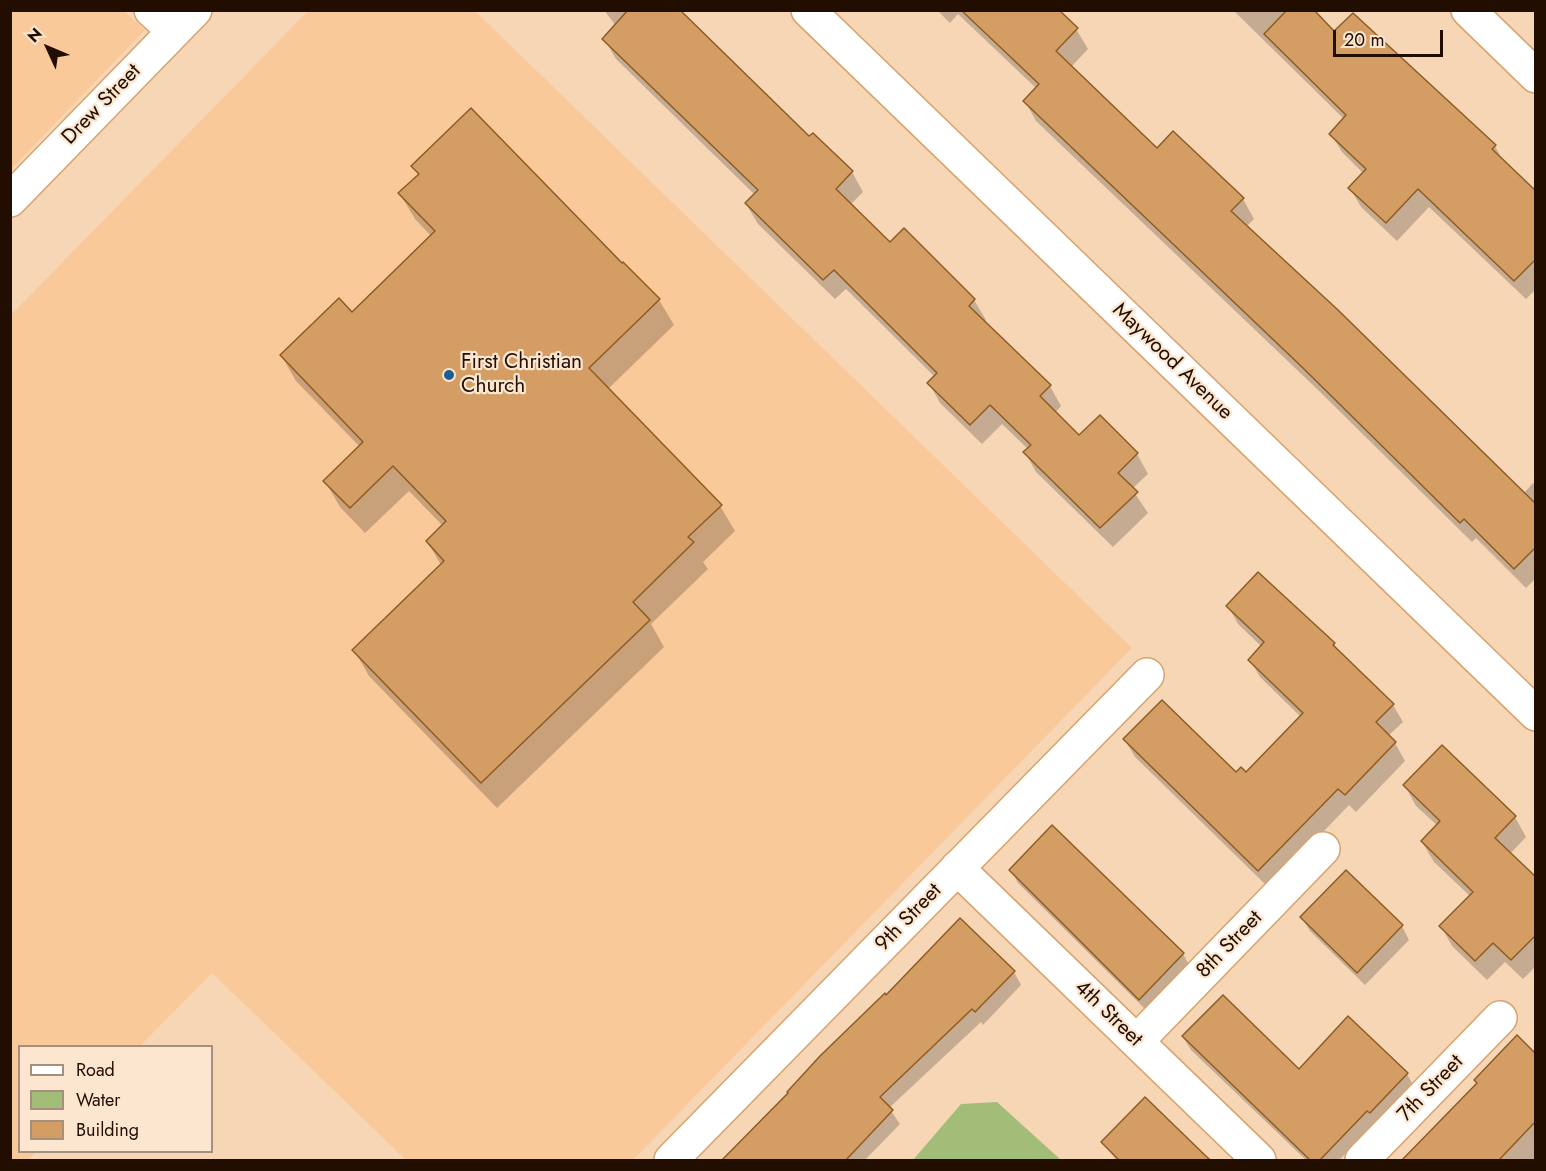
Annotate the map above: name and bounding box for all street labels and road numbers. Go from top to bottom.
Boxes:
street label: Drew Street [57,59,147,151]
street label: Maywood Avenue [1107,298,1237,426]
street label: 9th Street [871,879,947,957]
street label: 8th Street [1192,906,1268,984]
street label: 4th Street [1069,976,1147,1052]
street label: 7th Street [1393,1050,1469,1128]

